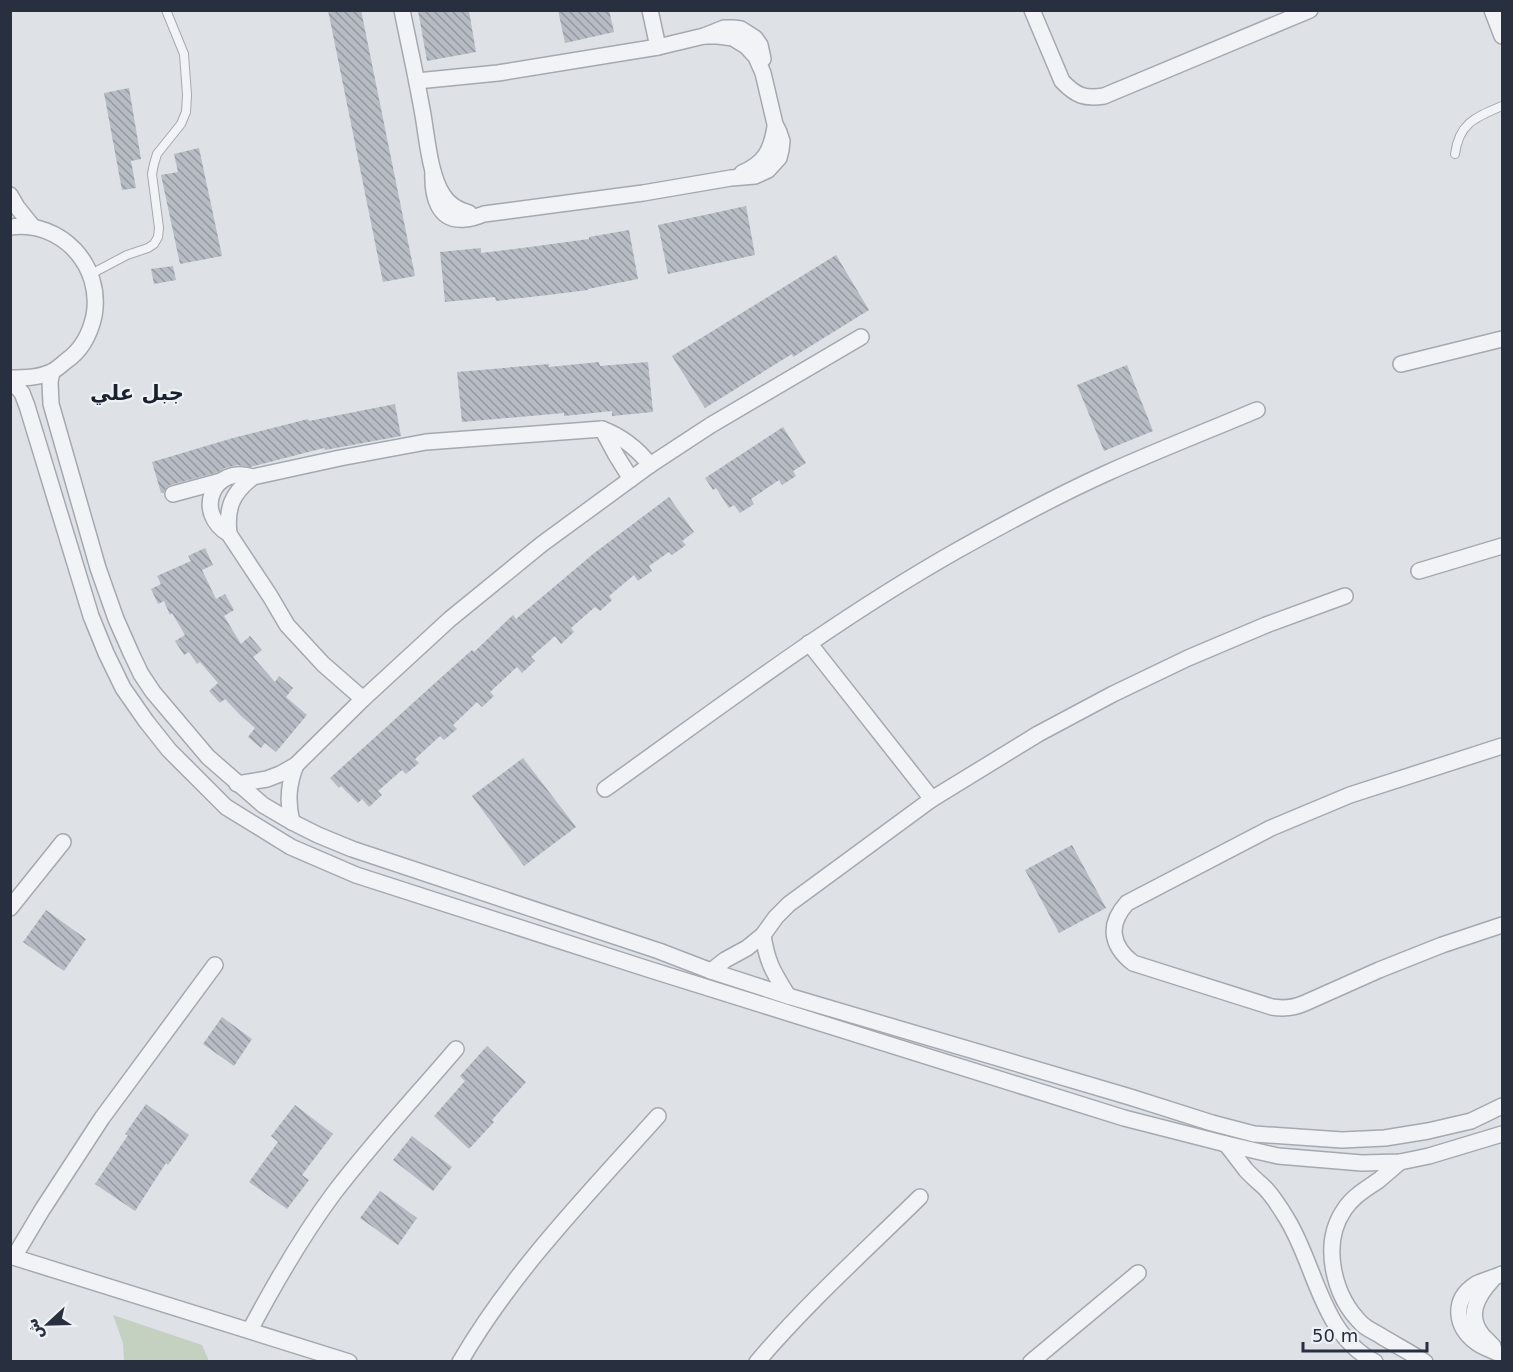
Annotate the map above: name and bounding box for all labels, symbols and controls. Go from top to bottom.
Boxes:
district label: جبل علي [90,381,184,405]
north arrow [18,1294,78,1354]
scale bar [1303,1315,1428,1353]
text: ش [22,1316,47,1343]
text: 50 m [1312,1325,1358,1346]

